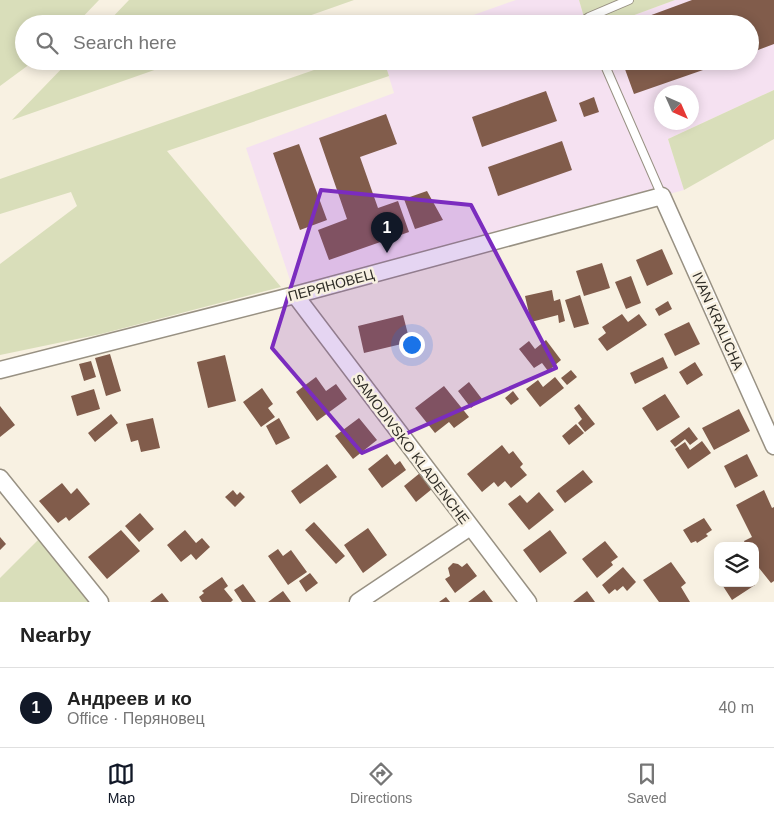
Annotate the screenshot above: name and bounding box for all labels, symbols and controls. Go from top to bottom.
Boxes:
search box [15,15,759,70]
icon: search [33,29,61,57]
text: Search here [73,32,177,53]
north arrow [654,85,699,130]
pin: 1 [371,212,403,253]
street label: ПЕРЯНОВЕЦ [286,266,376,304]
street label: IVAN KRALICHA [689,270,747,373]
your location [399,332,425,358]
street label: SAMODIVSKO KLADENCHE [349,371,473,527]
map controls [714,542,759,587]
button: layers [714,542,759,587]
text: Nearby [20,623,91,646]
text: Андреев и ко [67,688,192,709]
text: 1 [32,699,40,716]
text: 40 m [718,699,754,716]
text: Office · Перяновец [67,710,205,727]
tab: Map [107,760,135,806]
tab: Directions [350,760,412,806]
tab: Saved [627,760,667,806]

